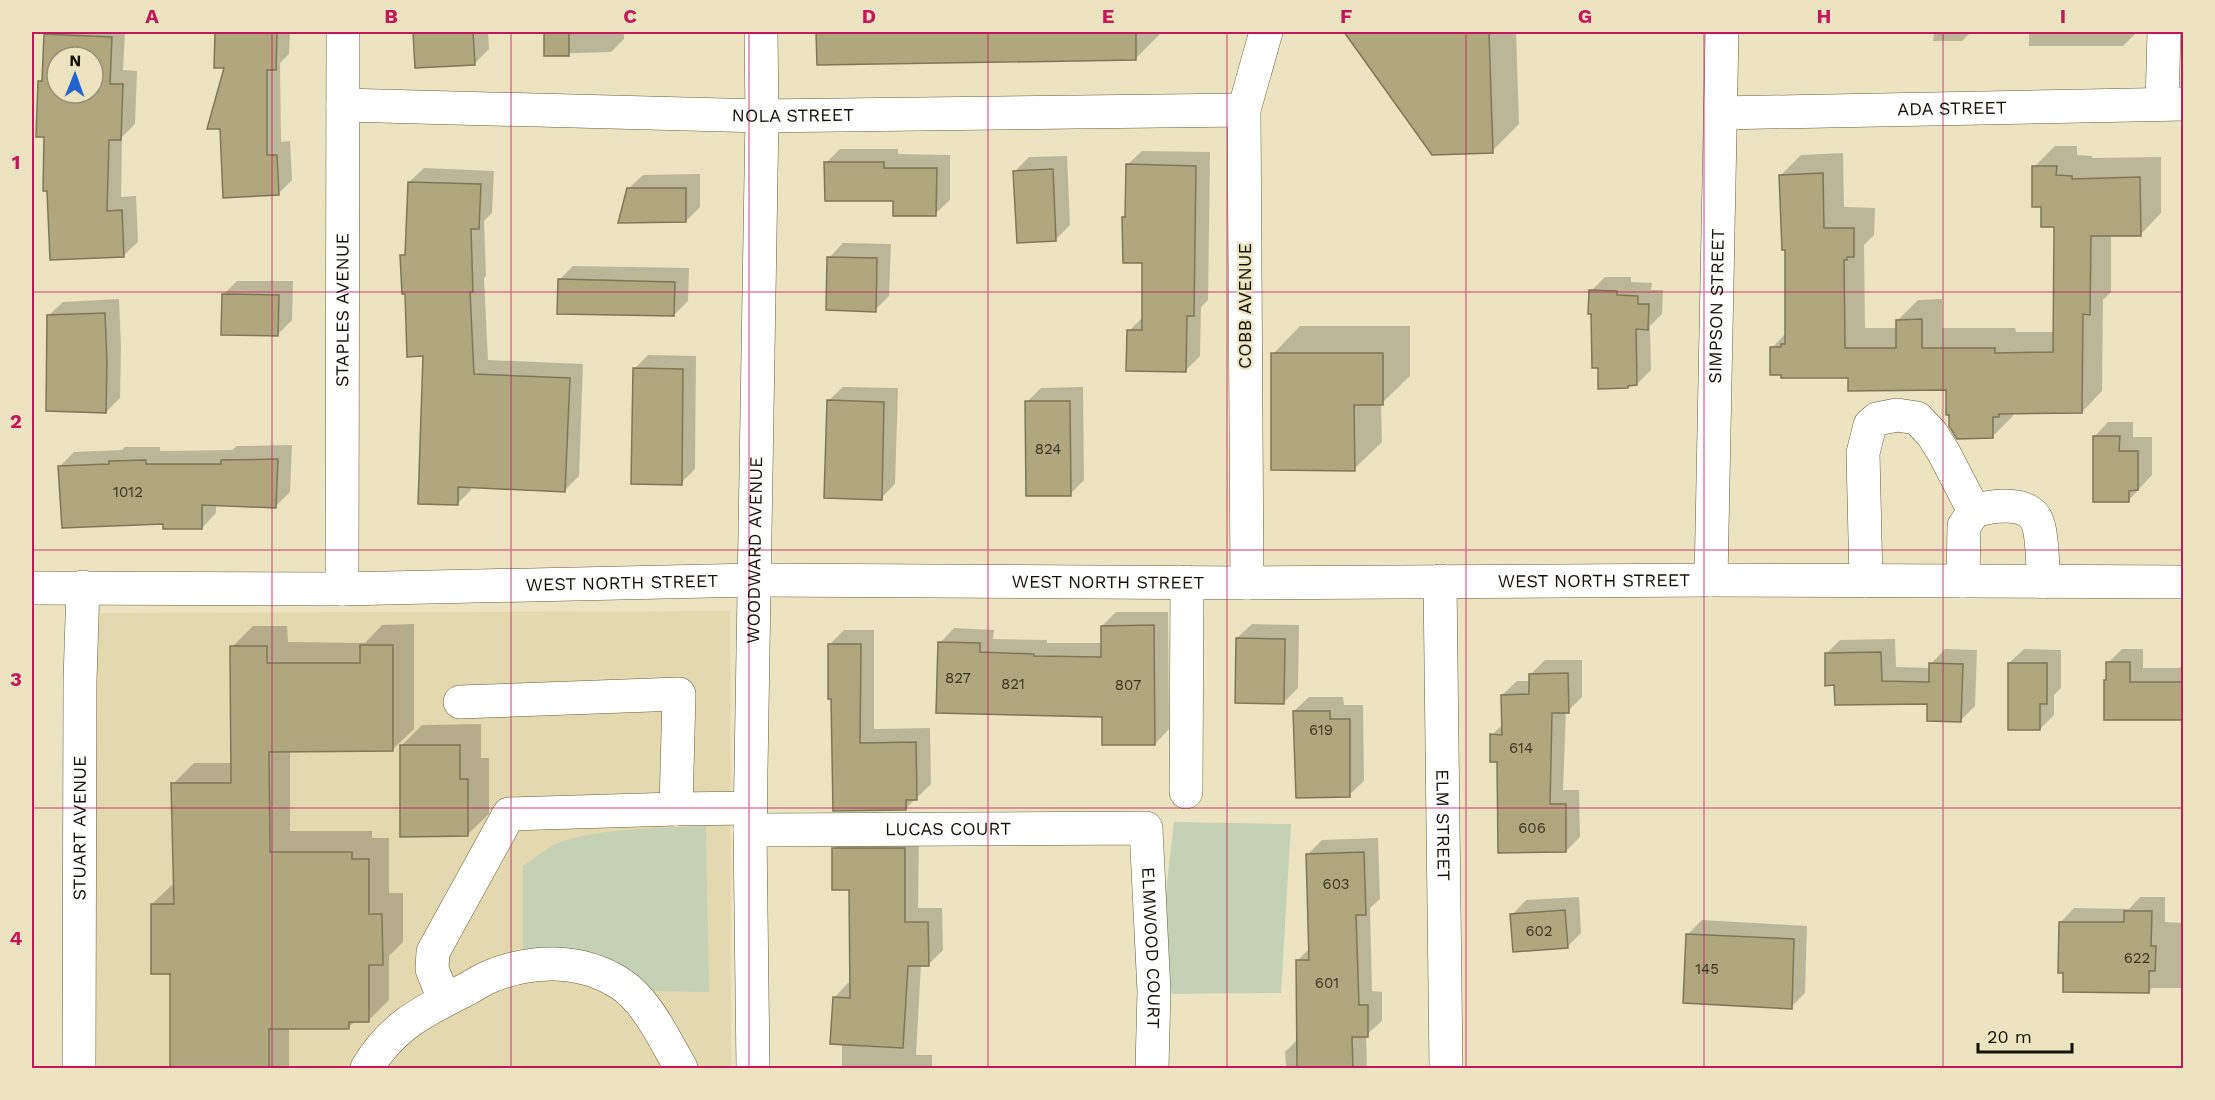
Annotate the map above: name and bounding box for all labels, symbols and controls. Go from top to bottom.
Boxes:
text: A [145,4,159,28]
text: B [384,4,398,28]
text: C [623,4,637,28]
text: D [862,4,876,28]
text: E [1102,4,1114,28]
text: F [1340,4,1352,28]
text: G [1578,4,1592,28]
text: H [1817,4,1831,28]
text: I [2060,4,2066,28]
north arrow [45,45,105,105]
text: N [69,51,81,70]
street label: ADA STREET [1897,96,2007,120]
street label: NOLA STREET [731,104,854,126]
text: 1 [12,150,20,174]
street label: SIMPSON STREET [1704,228,1728,384]
street label: STAPLES AVENUE [331,233,353,387]
street label: COBB AVENUE [1234,243,1255,369]
text: 2 [10,409,22,433]
house number: 824 [1035,440,1061,458]
street label: WOODWARD AVENUE [742,456,766,644]
house number: 1012 [113,483,143,501]
street label: WEST NORTH STREET [1498,569,1690,591]
street label: WEST NORTH STREET [525,570,719,595]
street label: WEST NORTH STREET [1012,571,1204,593]
text: 3 [10,667,22,691]
house number: 827 [945,669,971,687]
house number: 821 [1001,675,1025,693]
house number: 807 [1115,676,1141,694]
house number: 619 [1309,721,1333,739]
house number: 614 [1509,739,1533,757]
street label: STUART AVENUE [68,755,90,901]
street label: ELM STREET [1432,769,1455,881]
street label: LUCAS COURT [885,818,1011,839]
house number: 606 [1518,819,1546,837]
street label: ELMWOOD COURT [1138,866,1165,1029]
house number: 603 [1323,875,1349,893]
house number: 602 [1525,922,1553,940]
text: 4 [10,926,23,950]
house number: 622 [2124,949,2150,967]
house number: 145 [1695,960,1719,978]
house number: 601 [1315,974,1339,992]
scale bar [1978,1016,2072,1054]
text: 20 m [1987,1026,2032,1047]

